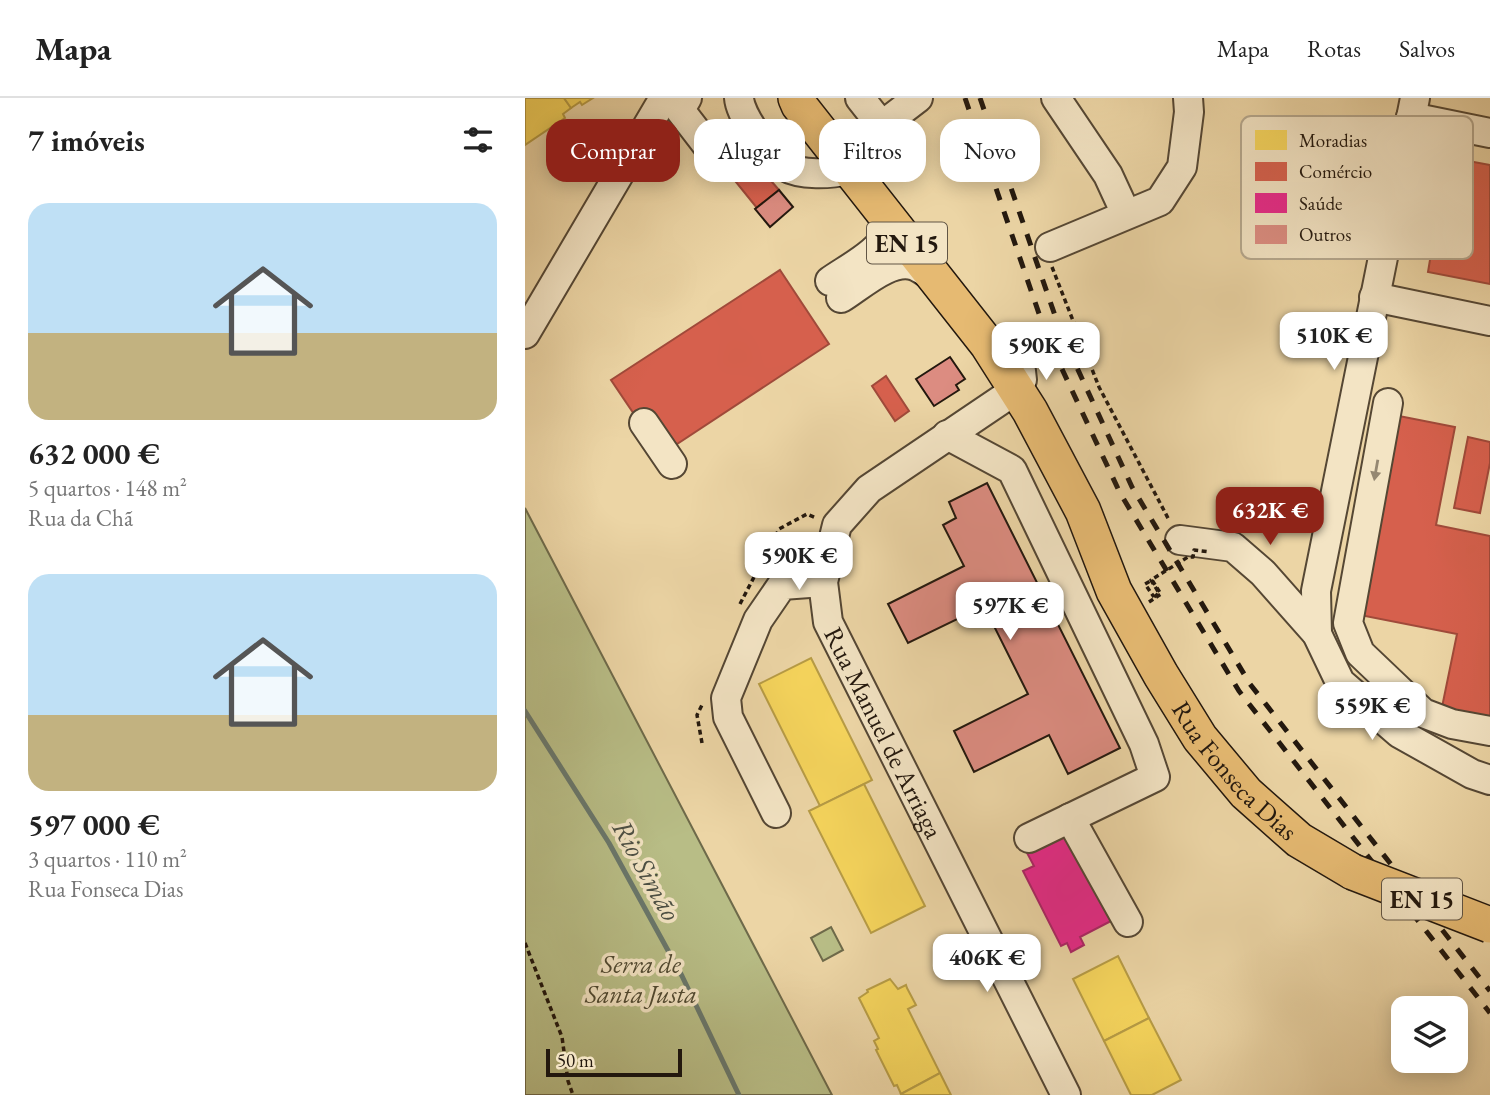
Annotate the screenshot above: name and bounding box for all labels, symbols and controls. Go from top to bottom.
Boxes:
text: Mapa [35,27,112,70]
text: Mapa [1217,33,1269,64]
text: Rotas [1307,33,1361,64]
text: Salvos [1399,33,1455,64]
legend [1241,116,1473,259]
chip: Comprar [546,119,680,182]
chip: Alugar [694,119,805,182]
chip: Filtros [819,119,926,182]
chip: Novo [940,119,1040,182]
text: 7 imóveis [28,121,145,160]
icon: filters [459,121,497,159]
text: Moradias [1299,128,1367,153]
text: Comércio [1299,159,1372,184]
text: Saúde [1299,191,1342,216]
text: Outros [1299,222,1351,247]
road number: EN 15 [867,223,947,264]
icon: home [200,248,326,374]
pin: 510K € [1277,313,1391,372]
text: 510K € [1296,320,1372,350]
pin: 590K € [989,322,1103,382]
text: 590K € [1008,330,1084,360]
text: 632 000 € [28,434,160,473]
one-way arrow [1370,459,1381,481]
text: 5 quartos · 148 m² [28,473,187,503]
pin: 632K € [1213,488,1327,547]
text: 632K € [1232,495,1308,525]
text: Rua da Chã [28,503,133,533]
pin: 590K € [742,532,856,592]
text: 590K € [761,540,837,570]
pin: 597K € [953,582,1067,642]
text: 597K € [972,590,1048,620]
icon: home [200,619,326,745]
street label: Rua Manuel de Arriaga [816,621,951,845]
pin: 559K € [1315,682,1429,742]
text: 559K € [1334,690,1410,720]
street label: Rua Fonseca Dias [1164,695,1305,848]
text: 597 000 € [28,805,160,844]
water label: Rio Simão [604,813,690,927]
text: 3 quartos · 110 m² [28,844,187,874]
text: Rua Fonseca Dias [28,874,183,904]
road number: EN 15 [1382,878,1462,920]
pin: 406K € [930,934,1044,994]
text: 406K € [949,942,1025,972]
park label: Serra de Santa Justa [584,947,697,1011]
map controls [1391,996,1468,1073]
button: layers [1391,996,1468,1073]
scale bar [546,1046,683,1078]
text: 50 m [557,1048,594,1073]

